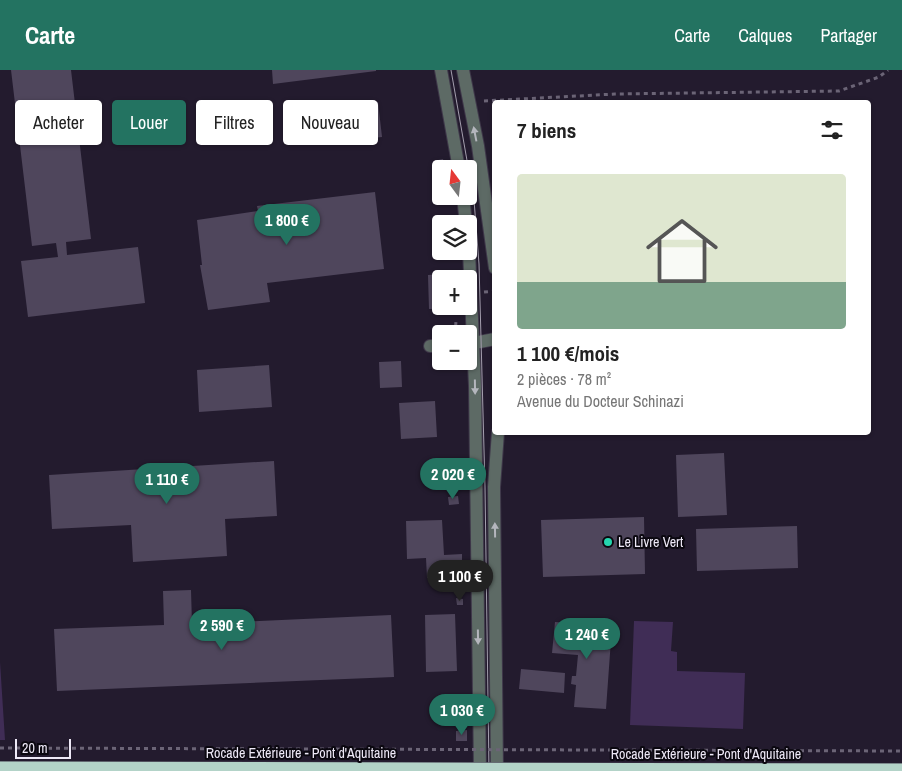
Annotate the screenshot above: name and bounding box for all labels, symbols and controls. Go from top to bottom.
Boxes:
text: Carte [25,19,75,51]
text: Carte [674,23,710,48]
text: Calques [738,23,792,48]
text: Partager [820,23,877,48]
chip: Acheter [15,100,102,145]
chip: Louer [112,100,186,145]
chip: Filtres [196,100,273,145]
chip: Nouveau [283,100,378,145]
text: 7 biens [517,116,576,145]
icon: filters [818,116,846,144]
one-way arrow [471,125,479,141]
north arrow [432,160,478,205]
map controls [432,160,477,370]
pin: 1 800 € [241,204,333,246]
icon: home [637,206,727,296]
text: 1 800 € [265,209,309,231]
button: layers [432,215,477,260]
button: + [432,270,477,315]
button: − [432,325,477,370]
text: 1 100 €/mois [517,339,619,368]
text: 2 pièces · 78 m² [517,368,611,390]
one-way arrow [471,380,479,396]
text: Avenue du Docteur Schinazi [517,390,684,412]
pin: 2 020 € [407,458,499,500]
pin: 1 110 € [121,462,213,505]
text: 2 020 € [431,463,475,485]
text: 1 110 € [145,468,189,490]
one-way arrow [491,522,499,538]
place label: Le Livre Vert [618,533,683,551]
marker: Le Livre Vert [602,536,614,548]
pin: 1 100 € [414,560,506,602]
text: 1 100 € [438,565,482,587]
pin: 2 590 € [176,608,268,651]
text: 2 590 € [200,614,244,636]
pin: 1 240 € [541,618,633,660]
text: 1 240 € [565,623,609,645]
one-way arrow [474,630,482,646]
pin: 1 030 € [416,694,508,736]
text: 1 030 € [440,699,484,721]
scale bar [15,736,71,759]
text: 20 m [22,739,48,757]
street label: Rocade Extérieure - Pont d'Aquitaine [206,744,396,762]
street label: Rocade Extérieure - Pont d'Aquitaine [611,745,801,763]

